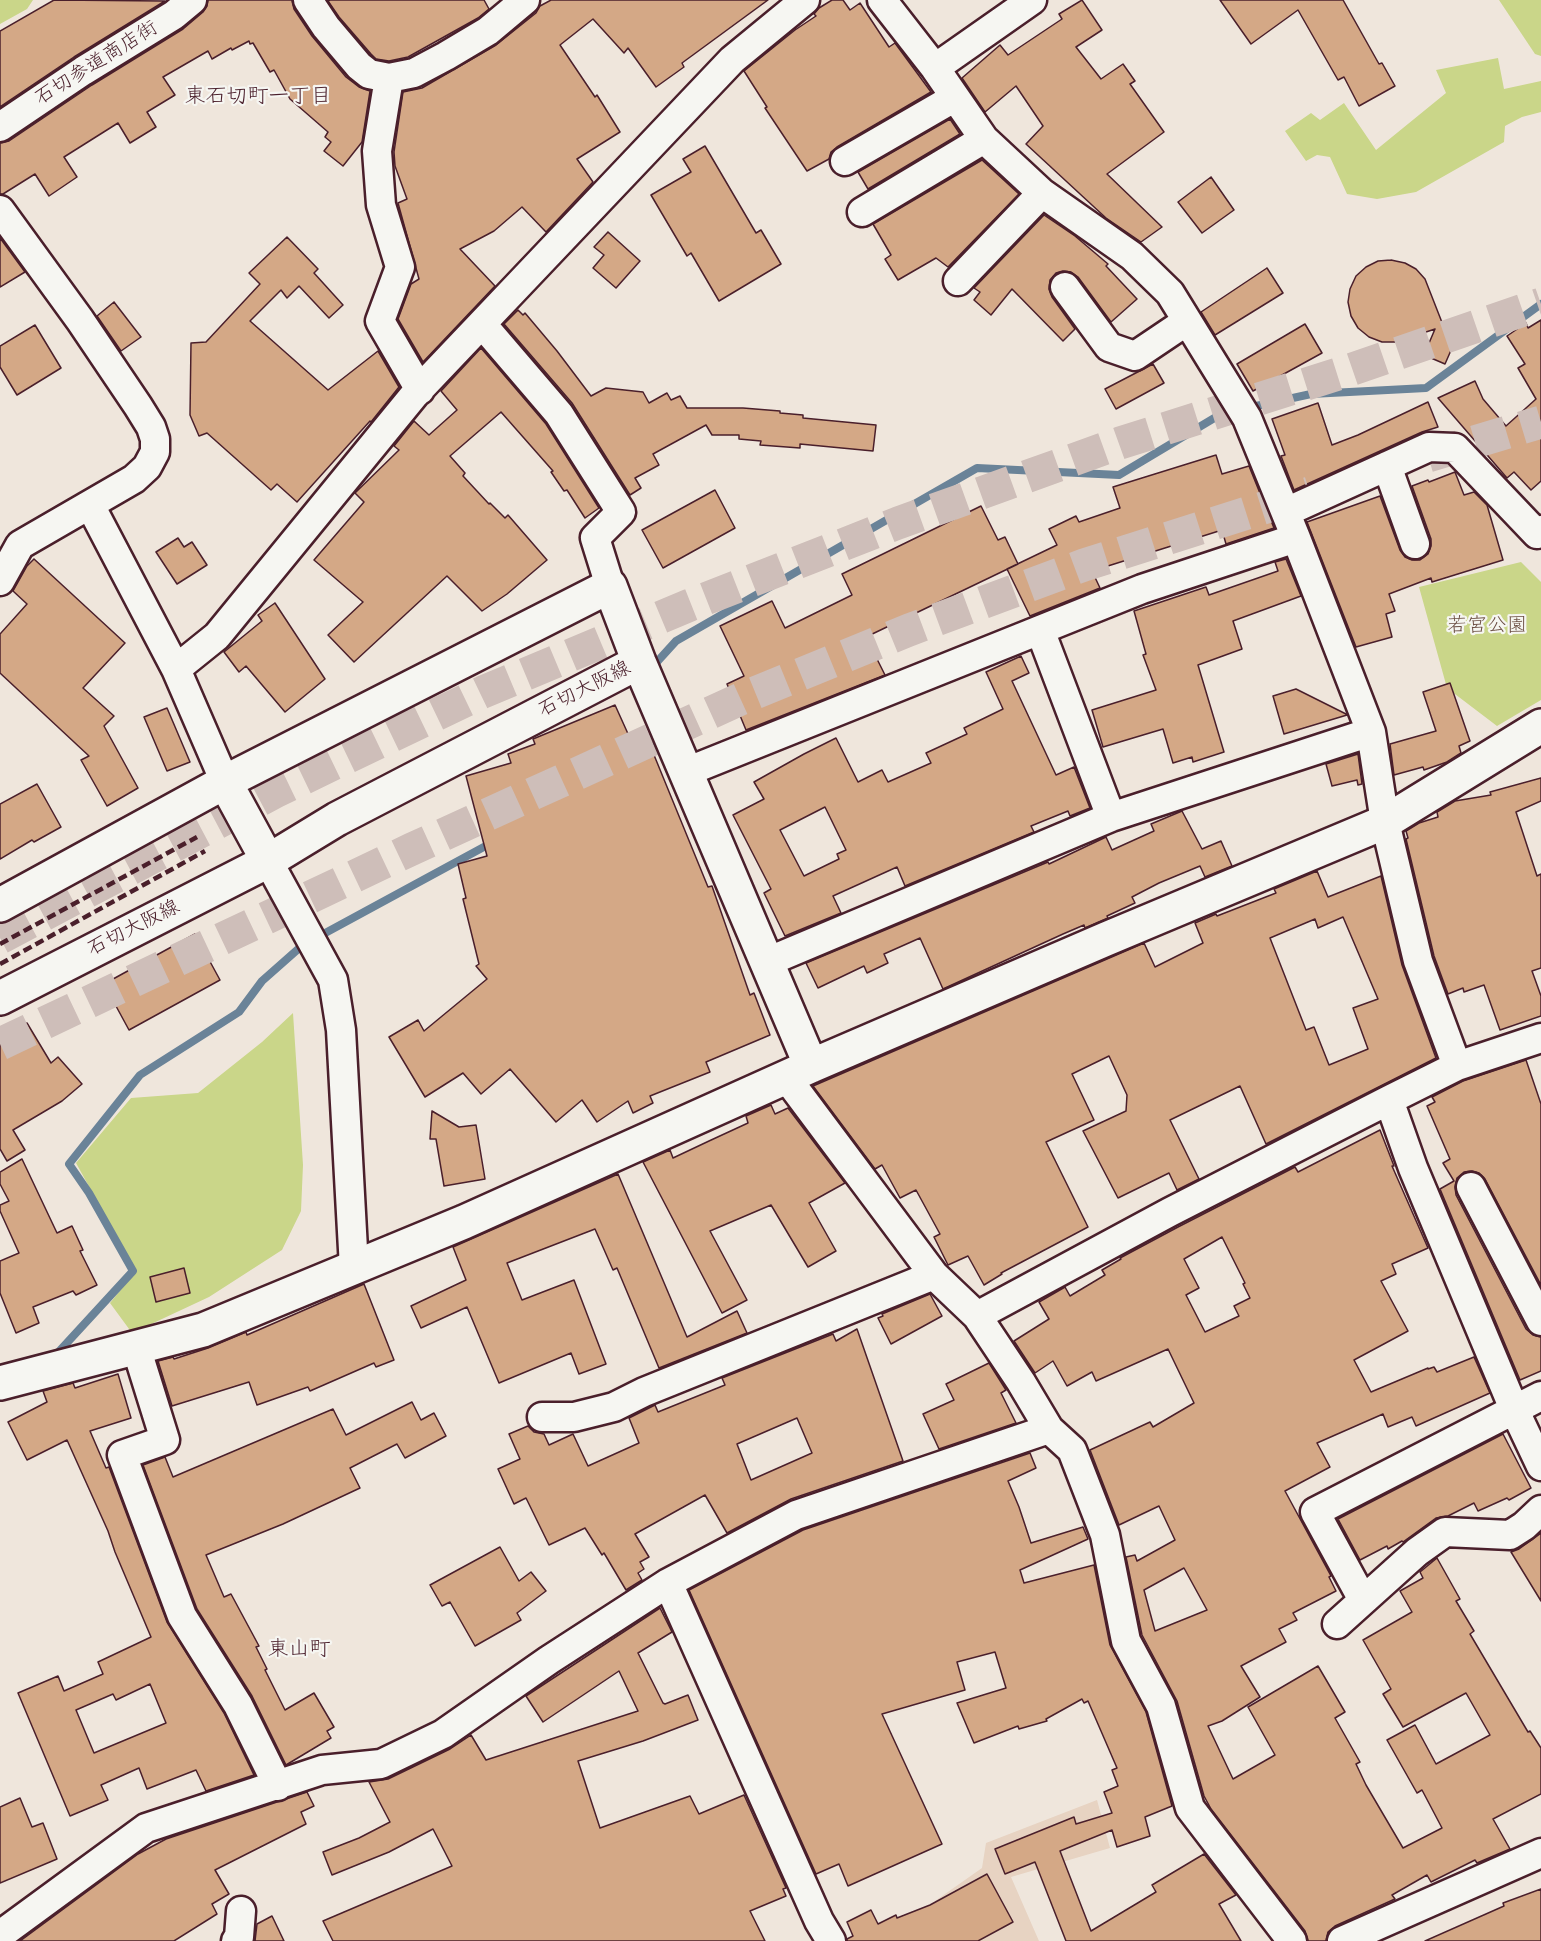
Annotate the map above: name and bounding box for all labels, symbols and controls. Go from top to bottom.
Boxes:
street label: 石切参道商店街 [31,17,163,111]
district label: 東石切町一丁目 [185,85,331,111]
park label: 若宮公園 [1447,615,1527,639]
street label: 石切大阪線 [535,657,635,723]
street label: 石切大阪線 [84,896,184,962]
district label: 東山町 [268,1638,330,1664]

